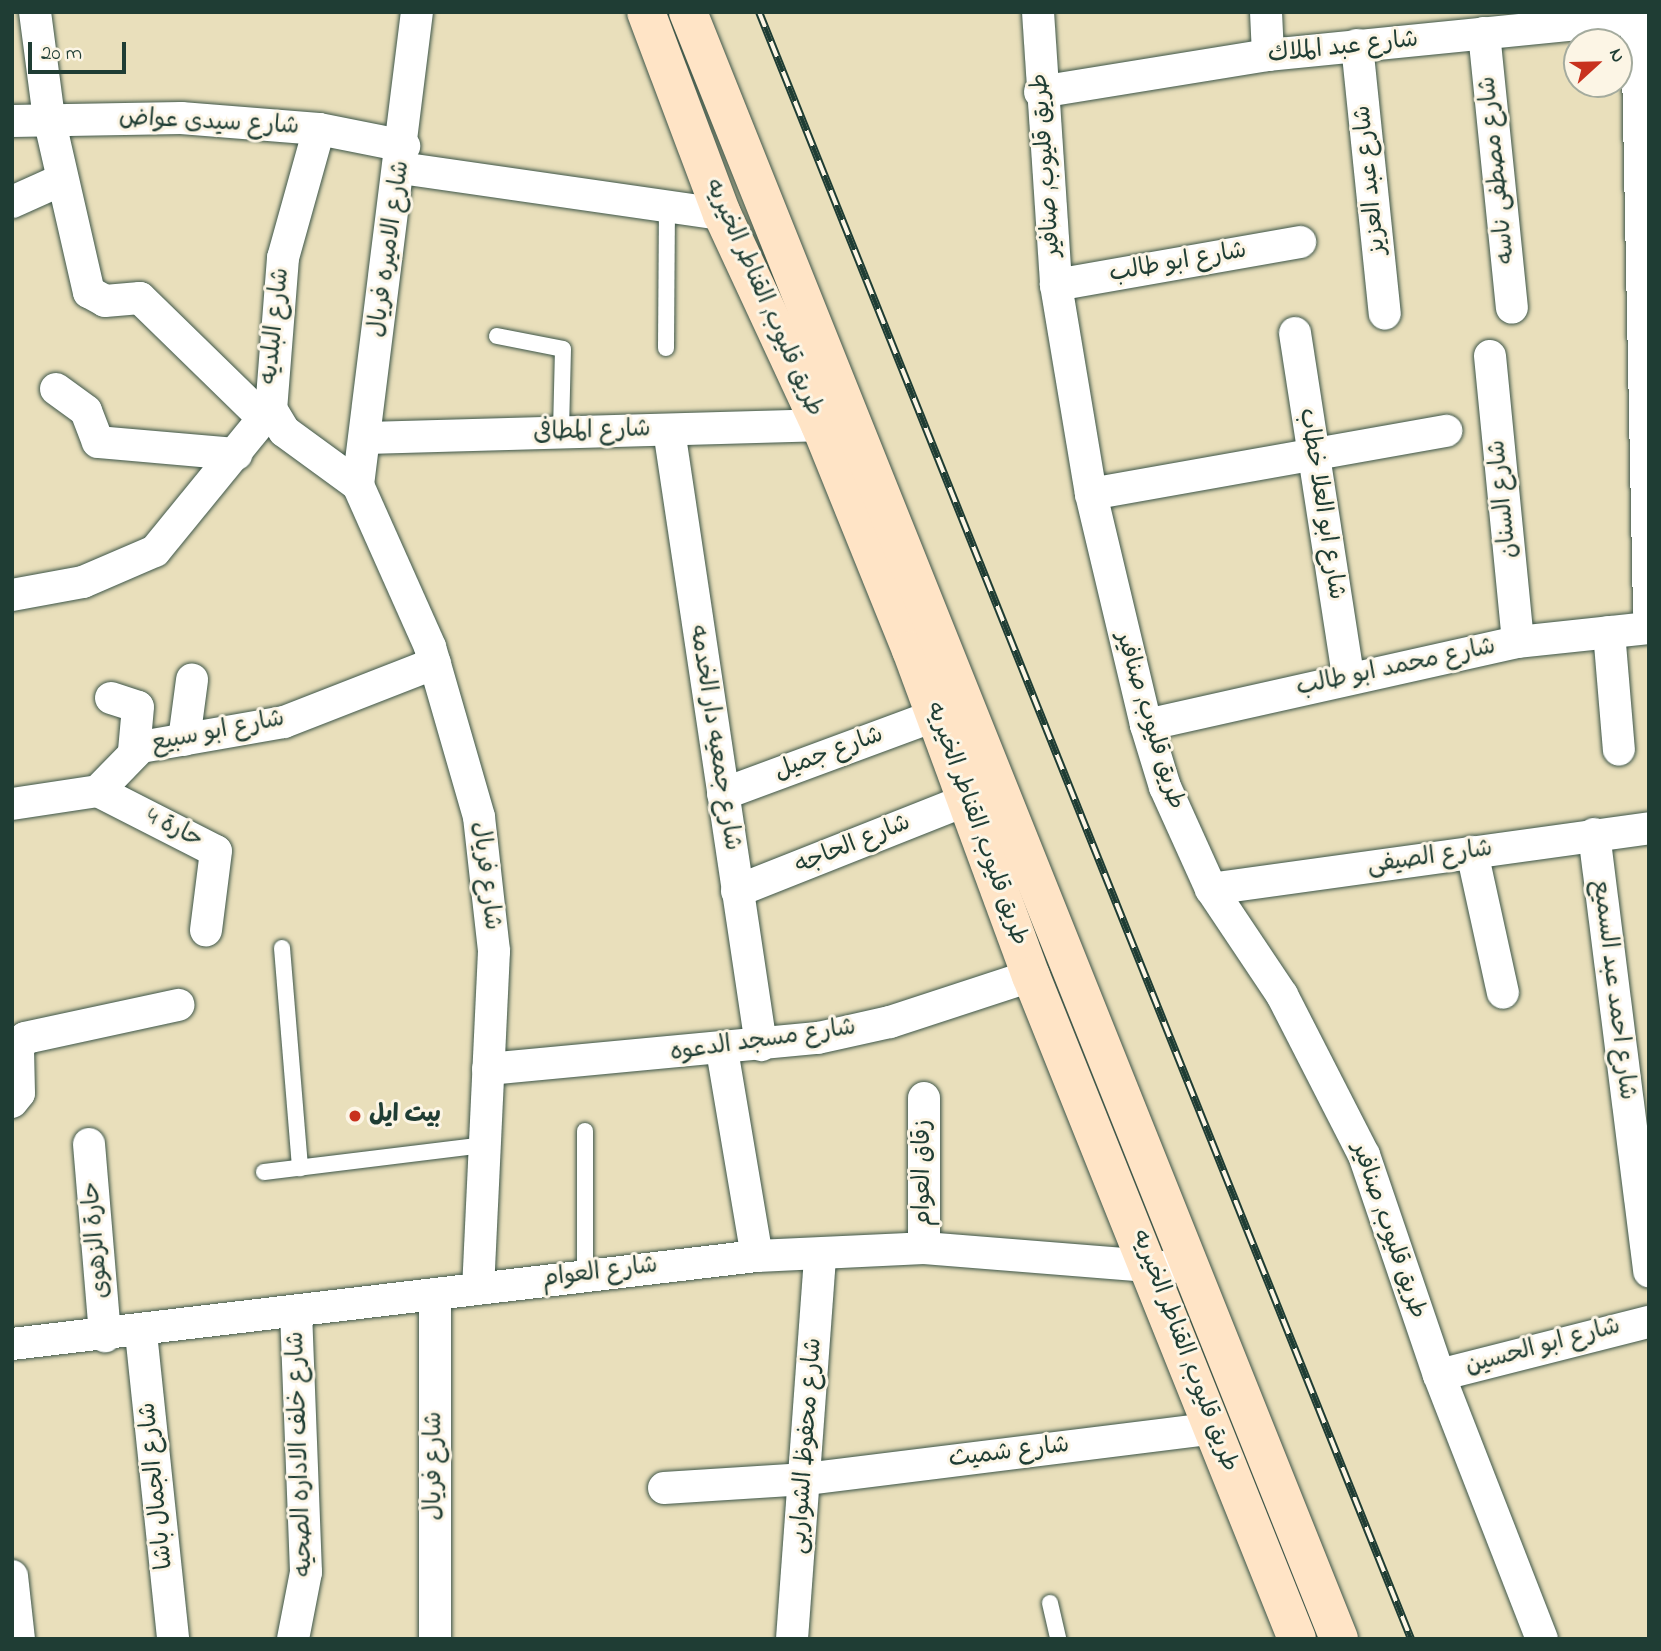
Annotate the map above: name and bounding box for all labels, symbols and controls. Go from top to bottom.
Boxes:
street label: شارع عبد الملاك [1266,26,1420,70]
scale bar [32,28,130,72]
north arrow [1563,28,1633,98]
text: 20 m [41,39,82,69]
text: N [1601,45,1631,67]
street label: طريق قليوب, صنافير [1026,72,1068,258]
street label: شارع مصطفى ناسه [1474,75,1522,265]
street label: شارع سيدى عواض [118,104,300,142]
street label: شارع عبد العزيز [1349,104,1393,256]
street label: شارع الاميره فريال [363,159,417,339]
street label: طريق قليوب, القناطر الخيريه [698,175,828,421]
street label: شارع ابو طالب [1107,237,1249,289]
street label: شارع البلديه [256,266,296,386]
street label: شارع ابو العلا خطاب [1292,406,1350,602]
street label: شارع المطافى [533,416,651,448]
street label: شارع السنان [1483,438,1525,560]
street label: شارع جمعيه دار الخدمه [682,623,746,853]
street label: طريق قليوب, صنافير [1108,629,1190,813]
street label: شارع محمد ابو طالب [1294,633,1498,703]
street label: طريق قليوب, القناطر الخيريه [919,698,1033,950]
street label: شارع ابو سبيع [149,705,287,759]
street label: شارع جميل [771,721,887,787]
street label: حارة 4 [141,803,207,855]
street label: شارع الحاجه [791,809,915,881]
street label: شارع فريال [464,820,506,932]
street label: شارع الصيفى [1366,835,1494,881]
street label: شارع احمد عبد السميع [1585,878,1641,1102]
street label: شارع مسجد الدعوه [668,1014,858,1068]
place label: بيت ايل [369,1102,441,1130]
marker: بيت ايل [347,1108,363,1124]
street label: زقاق العوام [910,1119,938,1227]
street label: طريق قليوب, صنافير [1344,1139,1432,1323]
street label: حارة الزهوى [78,1180,116,1300]
street label: طريق قليوب, القناطر الخيريه [1125,1226,1243,1476]
street label: شارع العوام [541,1252,659,1294]
street label: شارع ابو الحسين [1463,1313,1623,1381]
street label: شارع خلف الاداره الصحيه [282,1331,320,1577]
street label: شارع محفوظ الشواربى [785,1337,829,1555]
street label: شارع الجمال باشا [134,1401,180,1571]
street label: شارع فريال [421,1411,449,1521]
street label: شارع شميث [947,1431,1071,1475]

